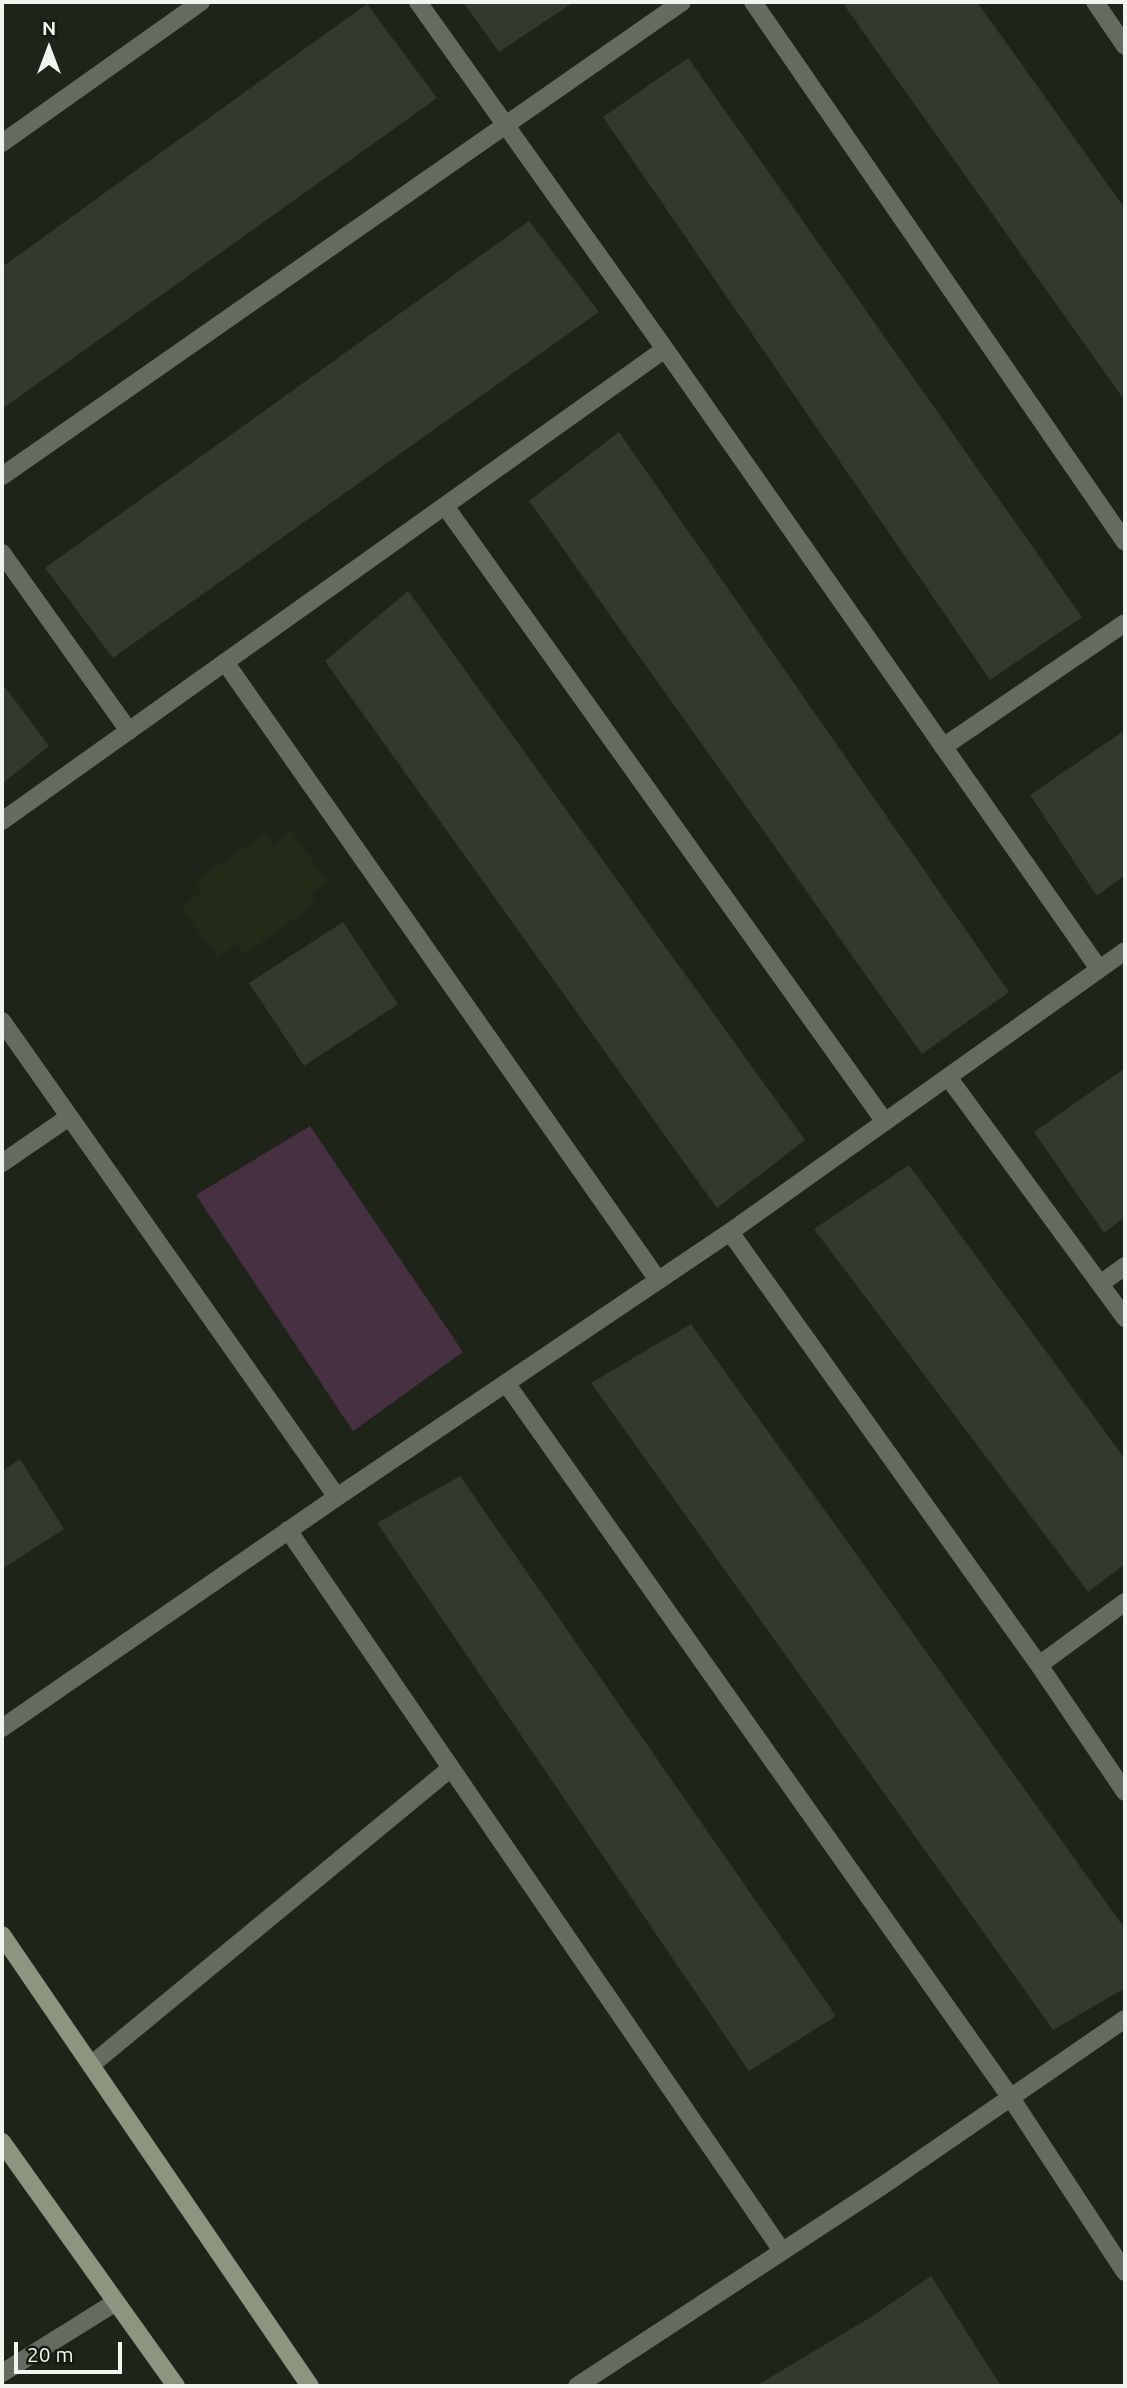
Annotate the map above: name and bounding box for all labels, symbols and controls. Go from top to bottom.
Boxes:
north arrow [14,14,84,84]
text: N [42,17,56,39]
scale bar [18,2328,126,2372]
text: 20 m [27,2342,74,2366]

